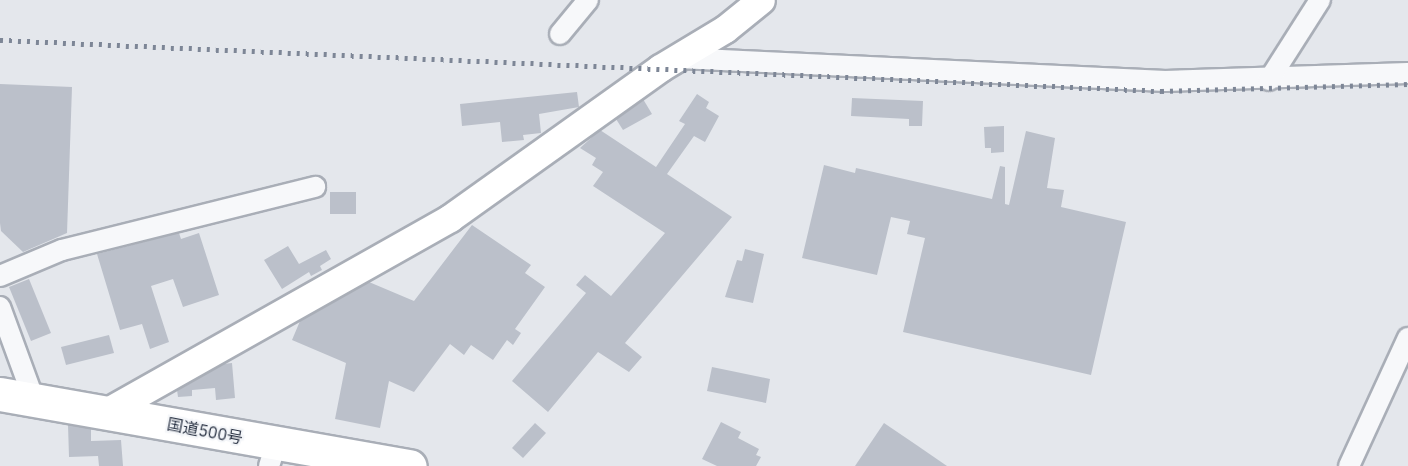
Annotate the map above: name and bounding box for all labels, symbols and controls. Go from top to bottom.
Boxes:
street label: 国道500号 [165,414,245,448]

